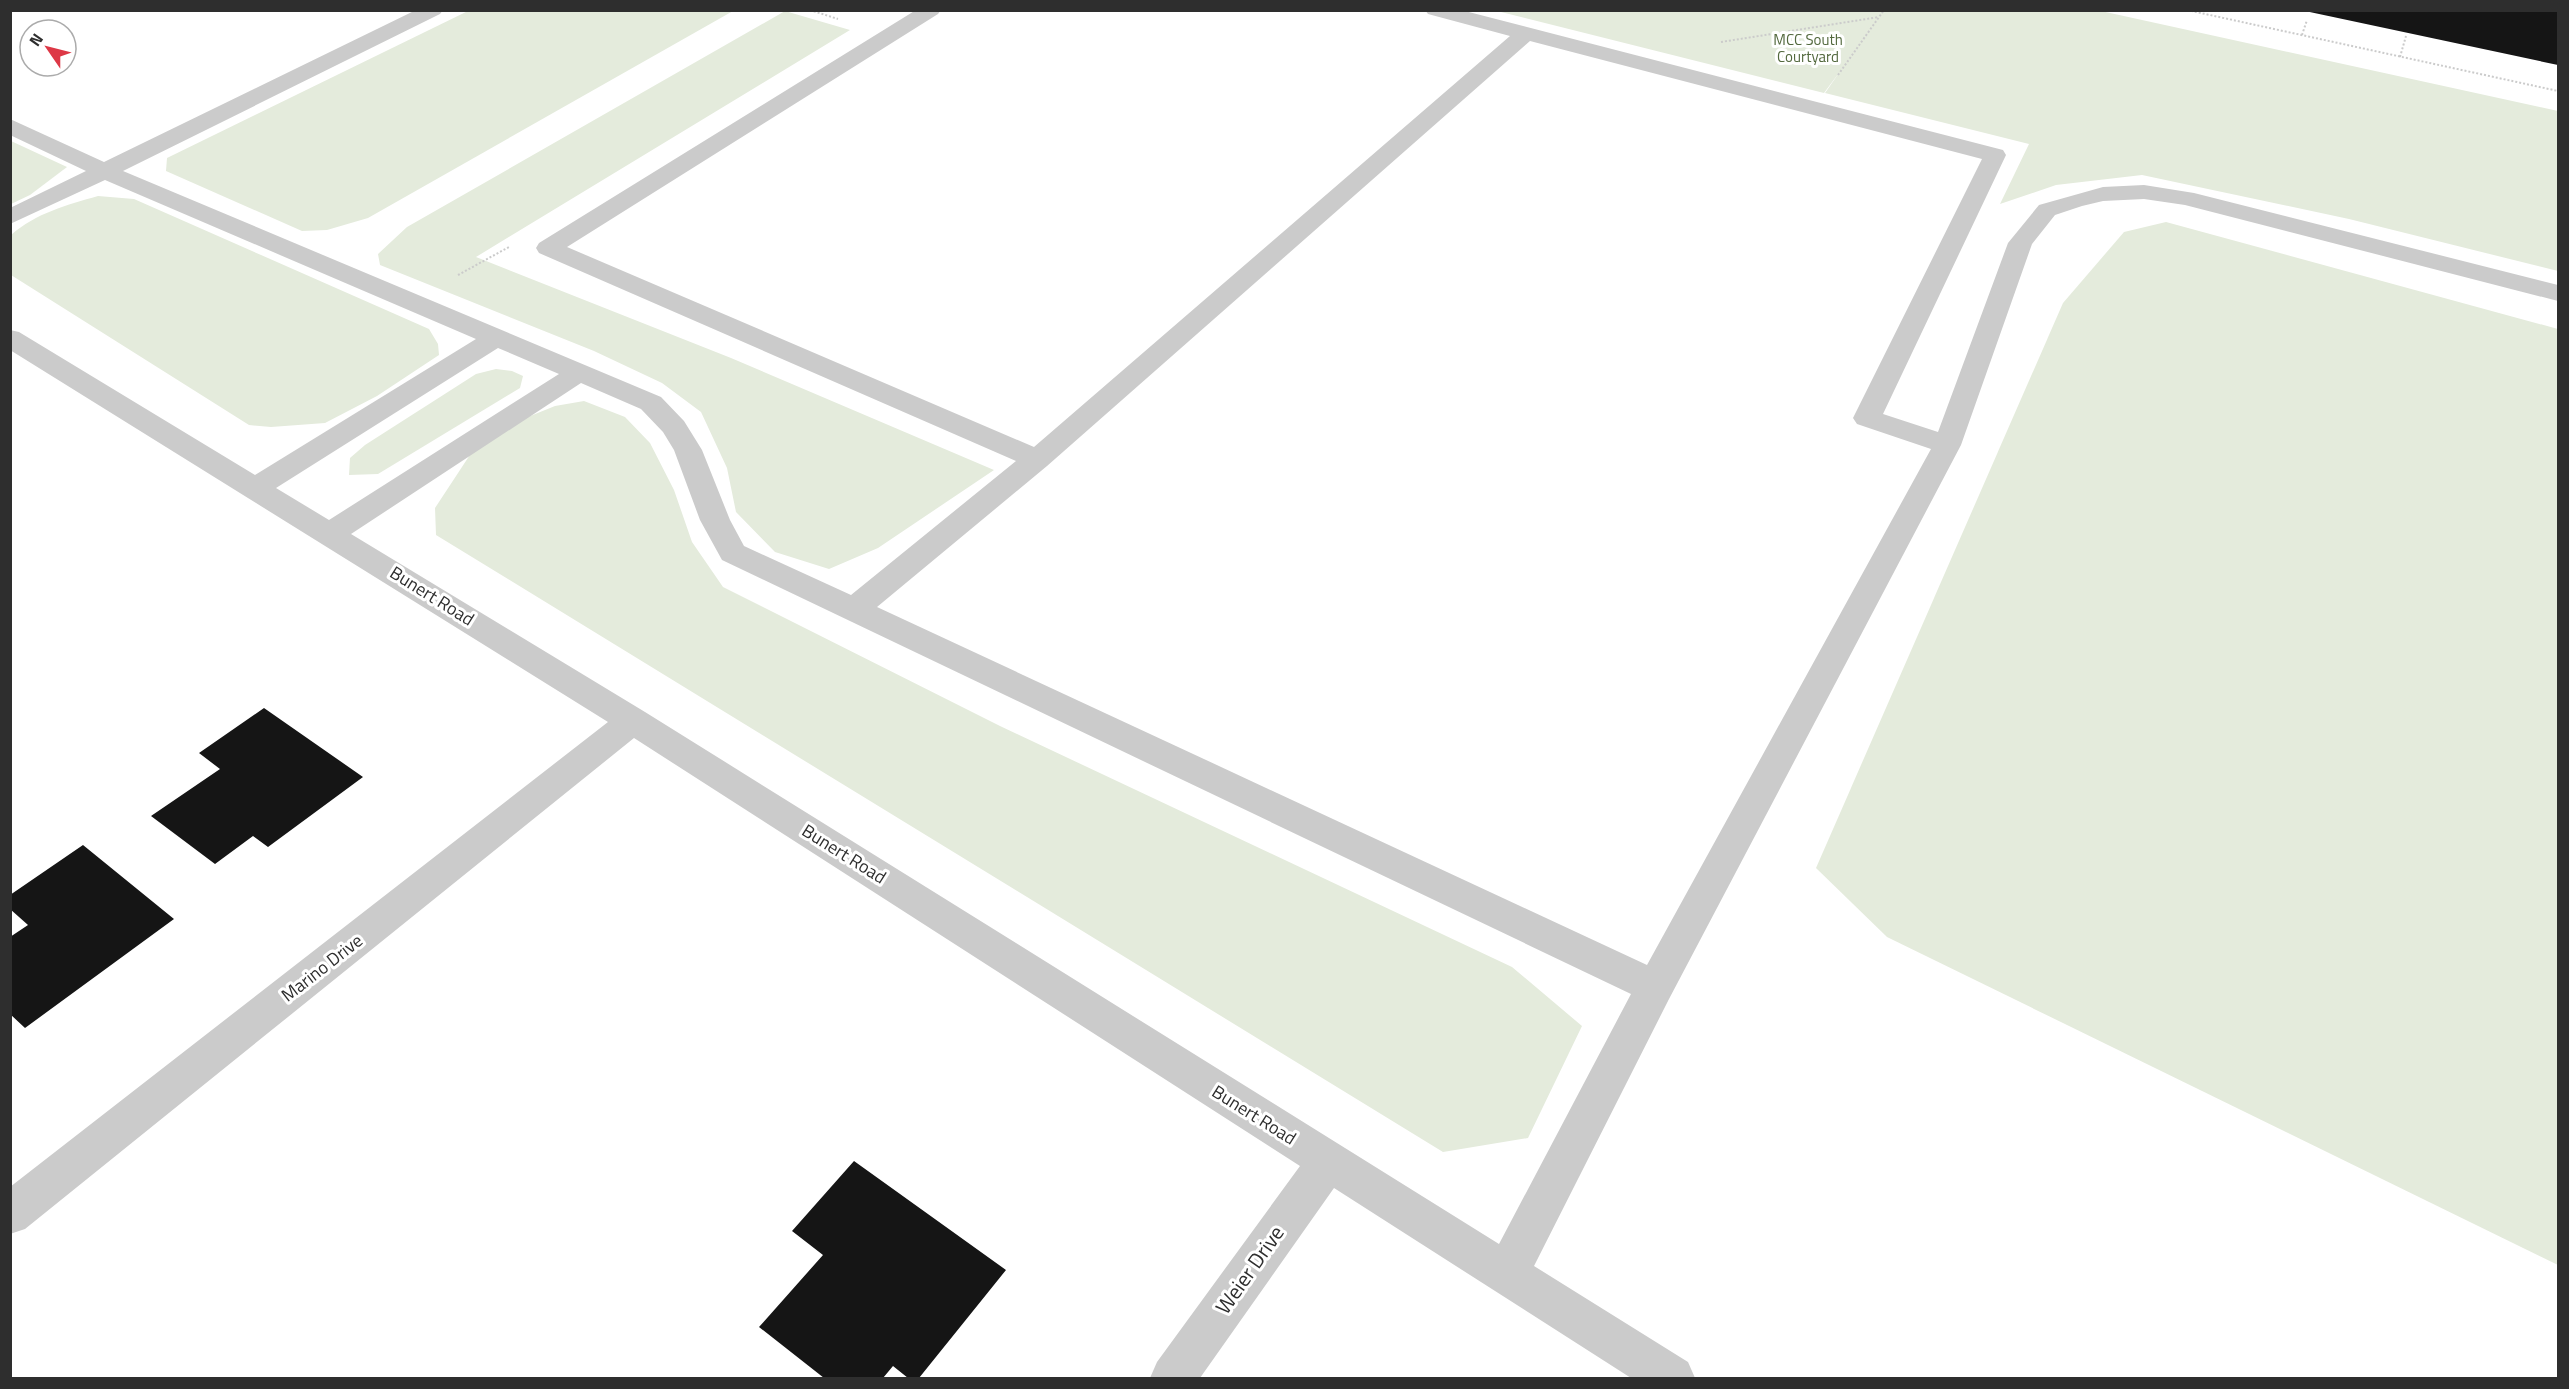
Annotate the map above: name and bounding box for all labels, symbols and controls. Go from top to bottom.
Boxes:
north arrow [18,18,78,78]
text: N [23,28,49,51]
park label: MCC South Courtyard [1773,28,1843,68]
street label: Bunert Road [385,559,480,632]
street label: Bunert Road [797,817,892,890]
street label: Marino Drive [275,927,368,1008]
street label: Bunert Road [1207,1078,1302,1151]
street label: Weier Drive [1207,1219,1291,1320]

